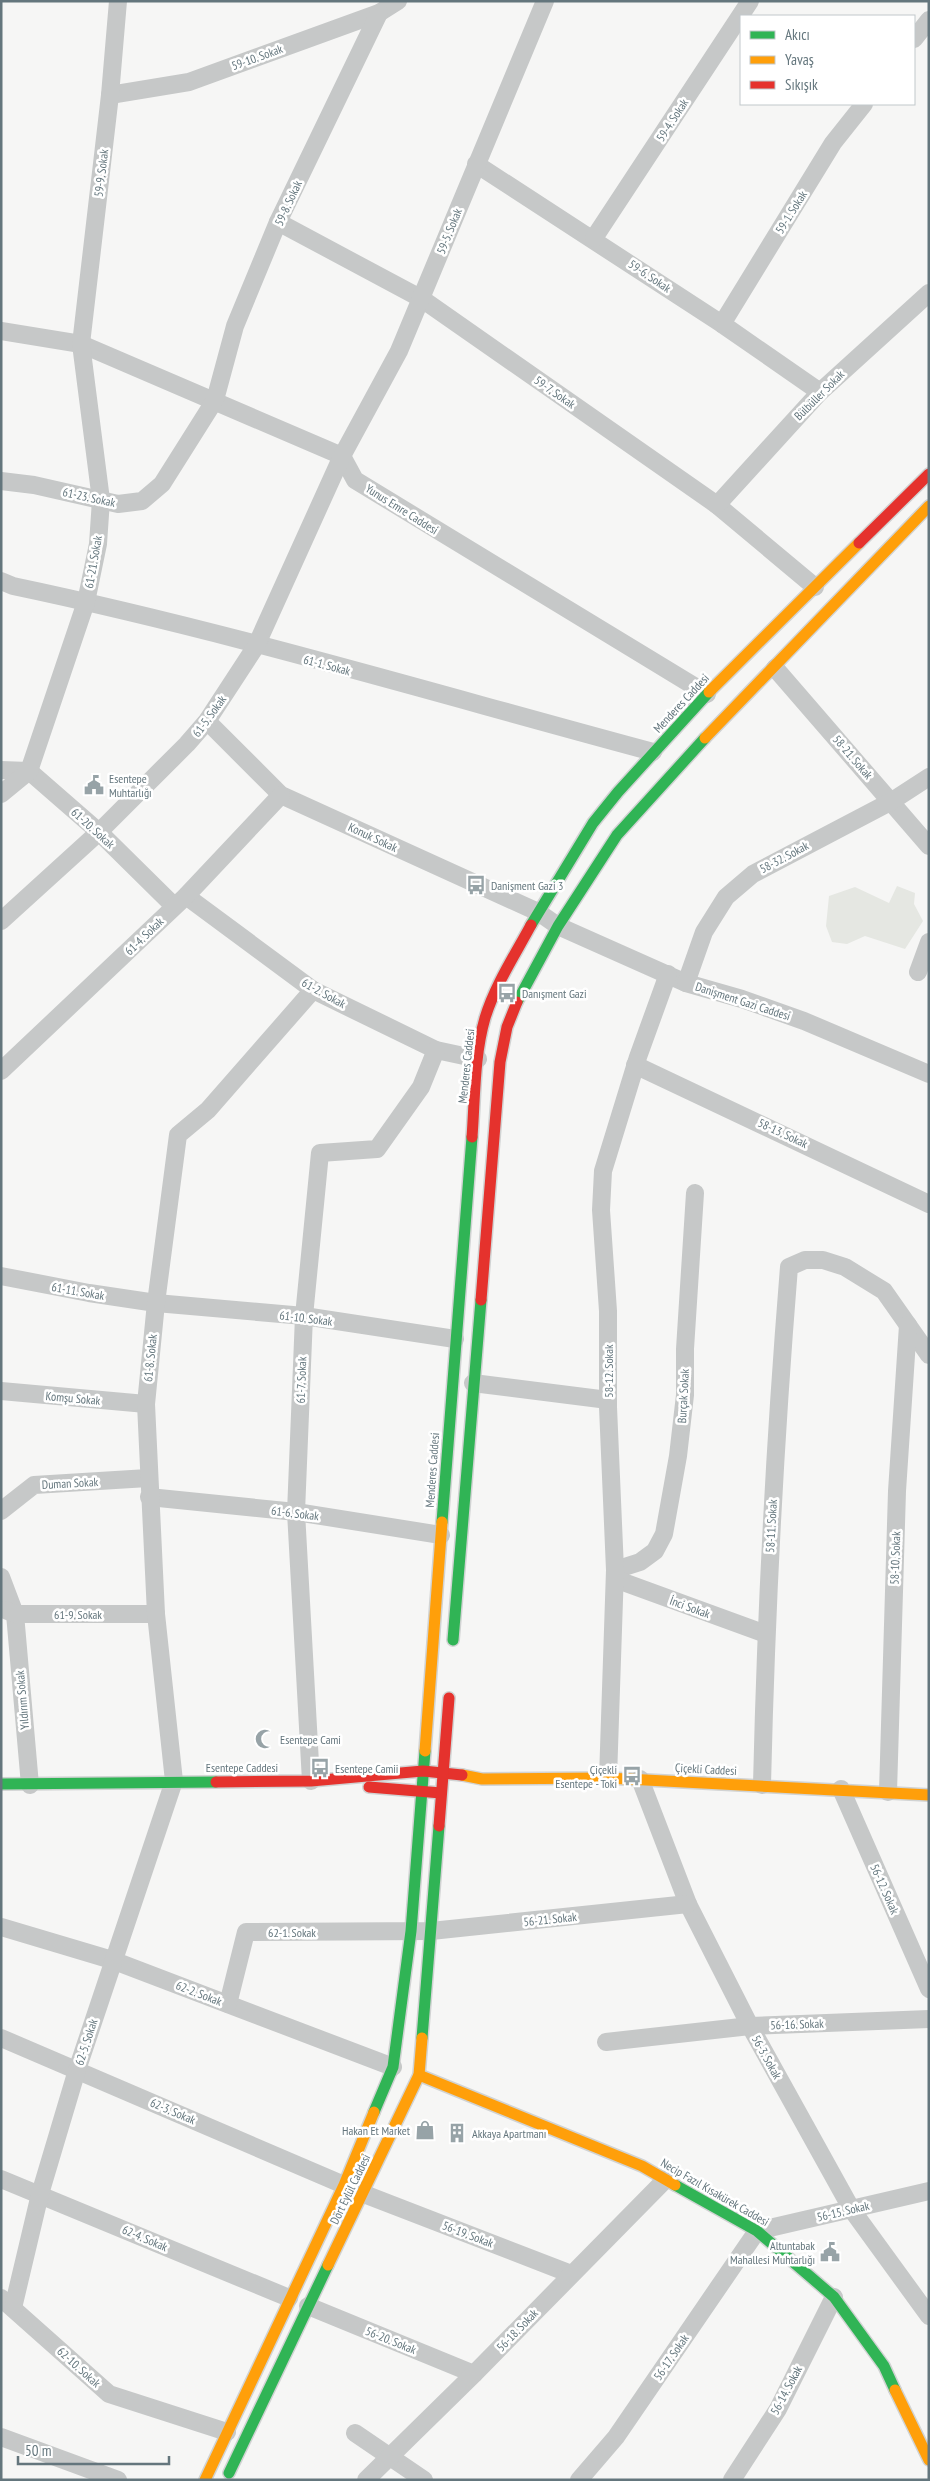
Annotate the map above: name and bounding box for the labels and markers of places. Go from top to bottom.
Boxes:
place label: Esentepe Muhtarlığı [109,771,152,800]
public building icon: Esentepe Muhtarlığı [83,774,105,796]
bus stop icon: Danişment Gazi 3 [465,874,487,896]
place label: Danişment Gazi 3 [491,878,563,893]
bus stop icon: Danışment Gazi [496,982,518,1004]
place label: Danışment Gazi [522,986,587,1001]
mosque icon: Esentepe Cami [254,1728,276,1750]
place label: Esentepe Cami [280,1732,341,1747]
bus stop icon: Esentepe Camii [309,1757,331,1779]
place label: Esentepe Camii [335,1761,398,1776]
place label: Çiçekli Esentepe - Toki [555,1762,617,1791]
bus stop icon: Çiçekli Esentepe - Toki [621,1765,643,1787]
shop icon: Hakan Et Market [414,2119,436,2141]
building icon: Akkaya Apartmanı [446,2122,468,2144]
place label: Hakan Et Market [342,2123,411,2138]
place label: Akkaya Apartmanı [472,2126,546,2141]
place label: Altuntabak Mahallesi Muhtarlığı [730,2238,815,2267]
public building icon: Altuntabak Mahallesi Muhtarlığı [819,2241,841,2263]

